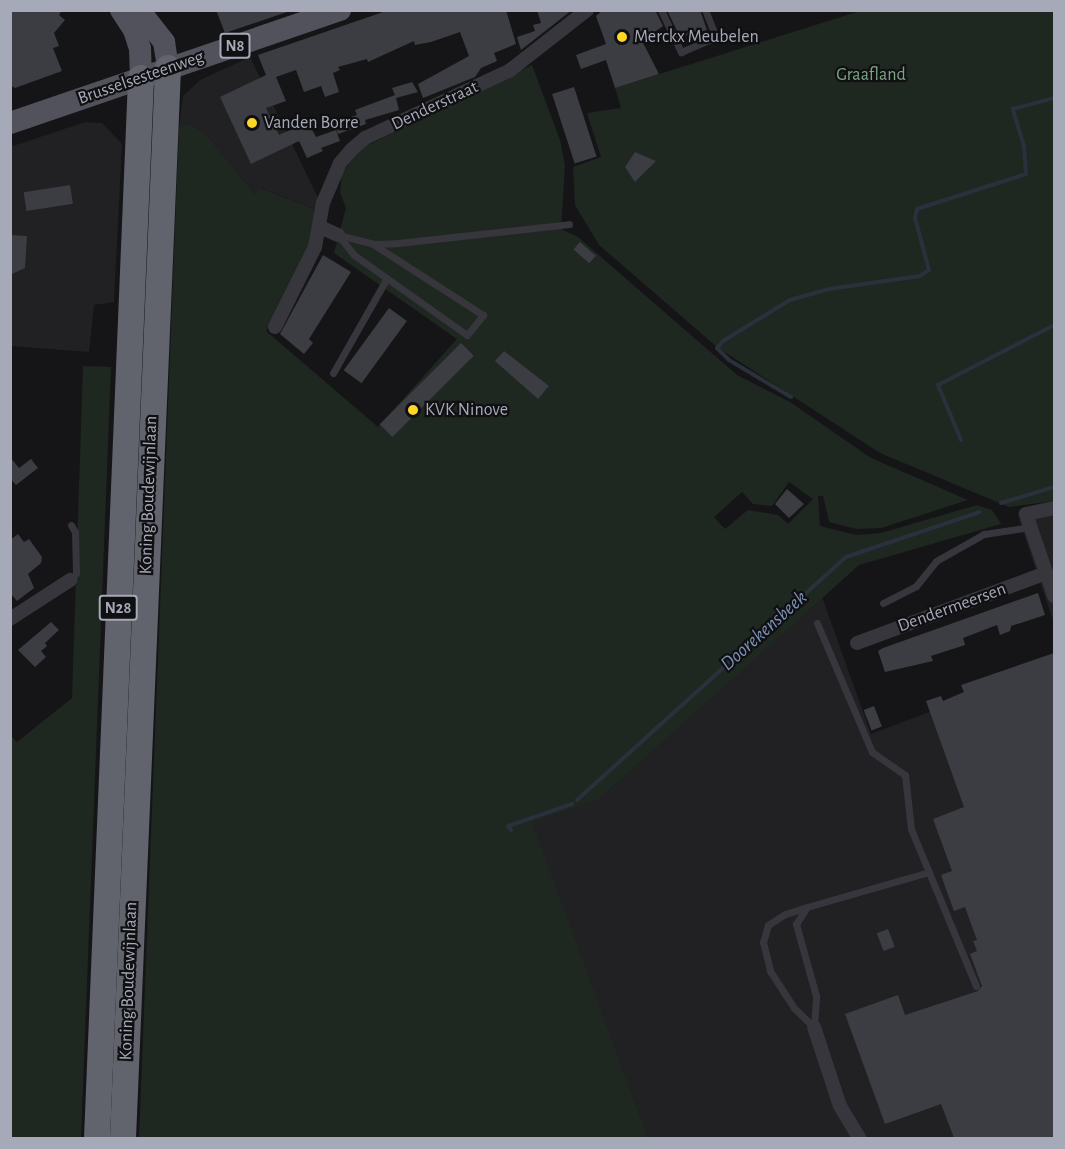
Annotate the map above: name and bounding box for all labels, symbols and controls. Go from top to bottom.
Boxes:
place label: Merckx Meubelen [634,26,759,48]
marker: Merckx Meubelen [615,30,629,44]
road number: N8 [218,33,252,59]
street label: Brusselsesteenweg [75,46,207,110]
park label: Graafland [836,64,906,86]
street label: Denderstraat [388,77,482,135]
place label: Vanden Borre [264,112,359,134]
marker: Vanden Borre [245,116,259,130]
place label: KVK Ninove [425,399,508,421]
marker: KVK Ninove [406,403,420,417]
street label: Koning Boudewijnlaan [135,415,163,575]
street label: Dendermeersen [895,578,1009,638]
water label: Doorekensbeek [716,586,812,676]
road number: N28 [98,595,138,621]
street label: Koning Boudewijnlaan [115,901,143,1061]

